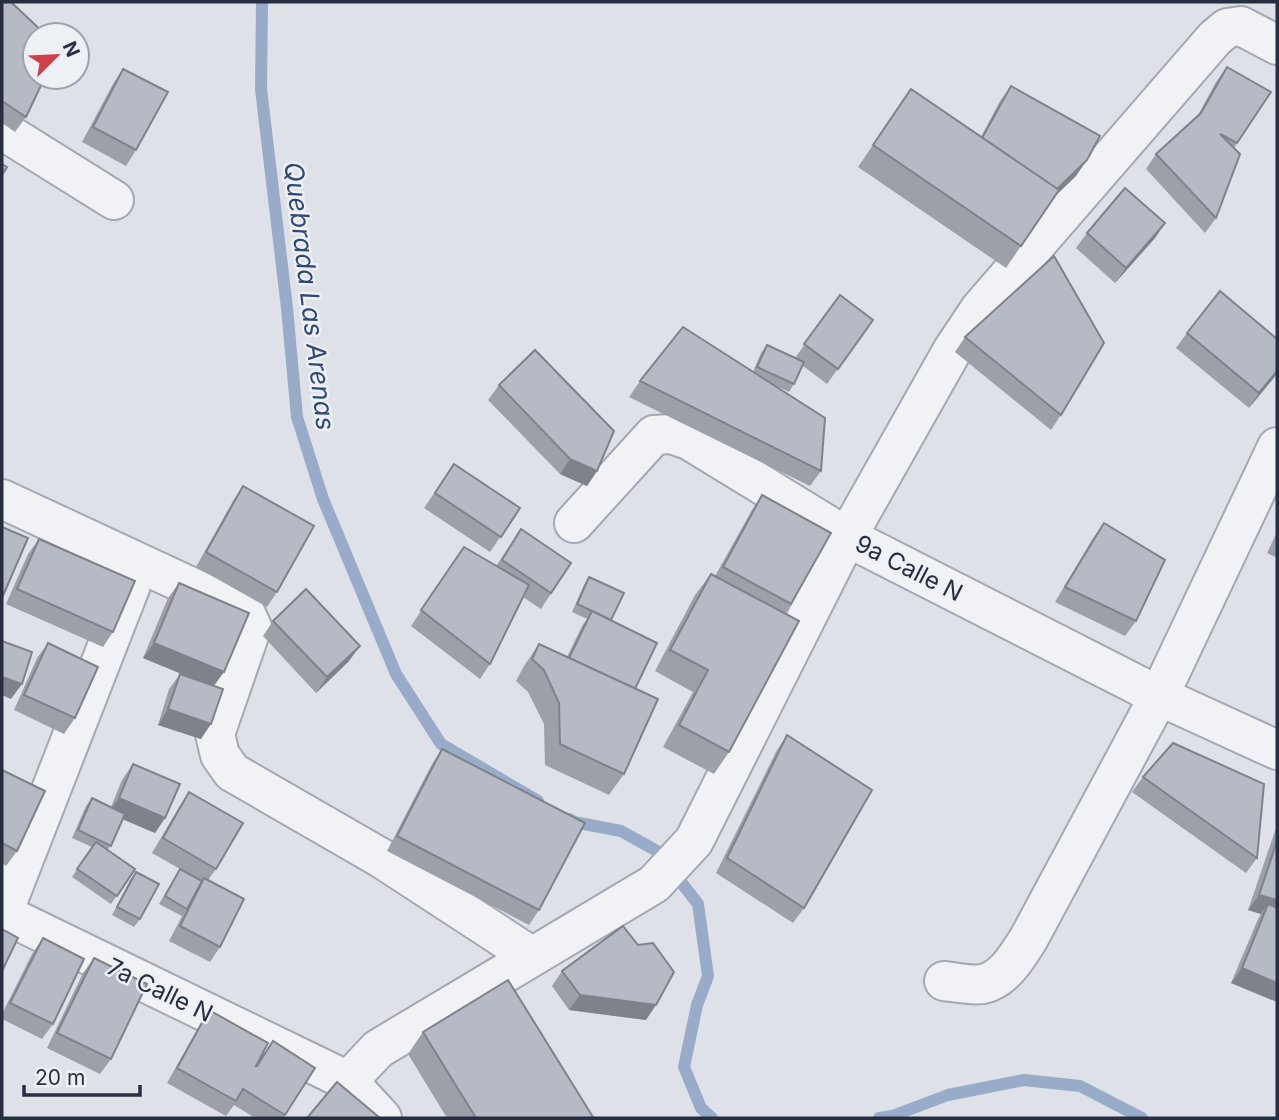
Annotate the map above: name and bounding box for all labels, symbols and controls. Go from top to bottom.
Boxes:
north arrow [21,21,91,91]
text: N [58,38,85,61]
water label: Quebrada Las Arenas [278,160,342,432]
street label: 9a Calle N [850,529,968,607]
street label: 7a Calle N [102,952,218,1028]
scale bar [24,1054,140,1098]
text: 20 m [35,1065,85,1090]

